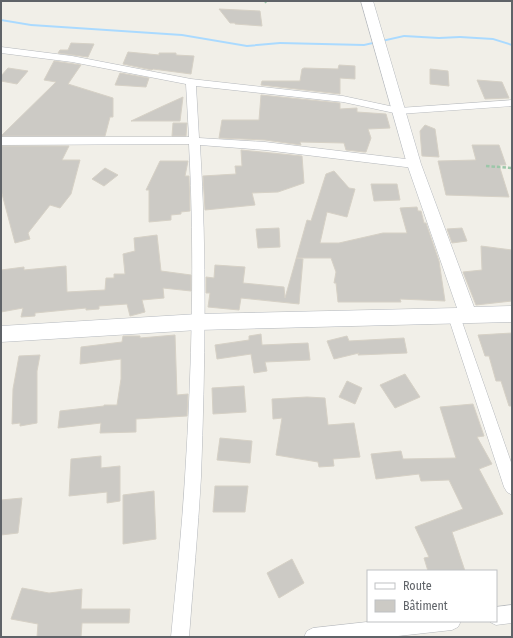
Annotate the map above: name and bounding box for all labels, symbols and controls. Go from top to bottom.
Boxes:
legend [367,570,497,622]
text: Route [403,579,432,593]
text: Bâtiment [403,599,448,613]

